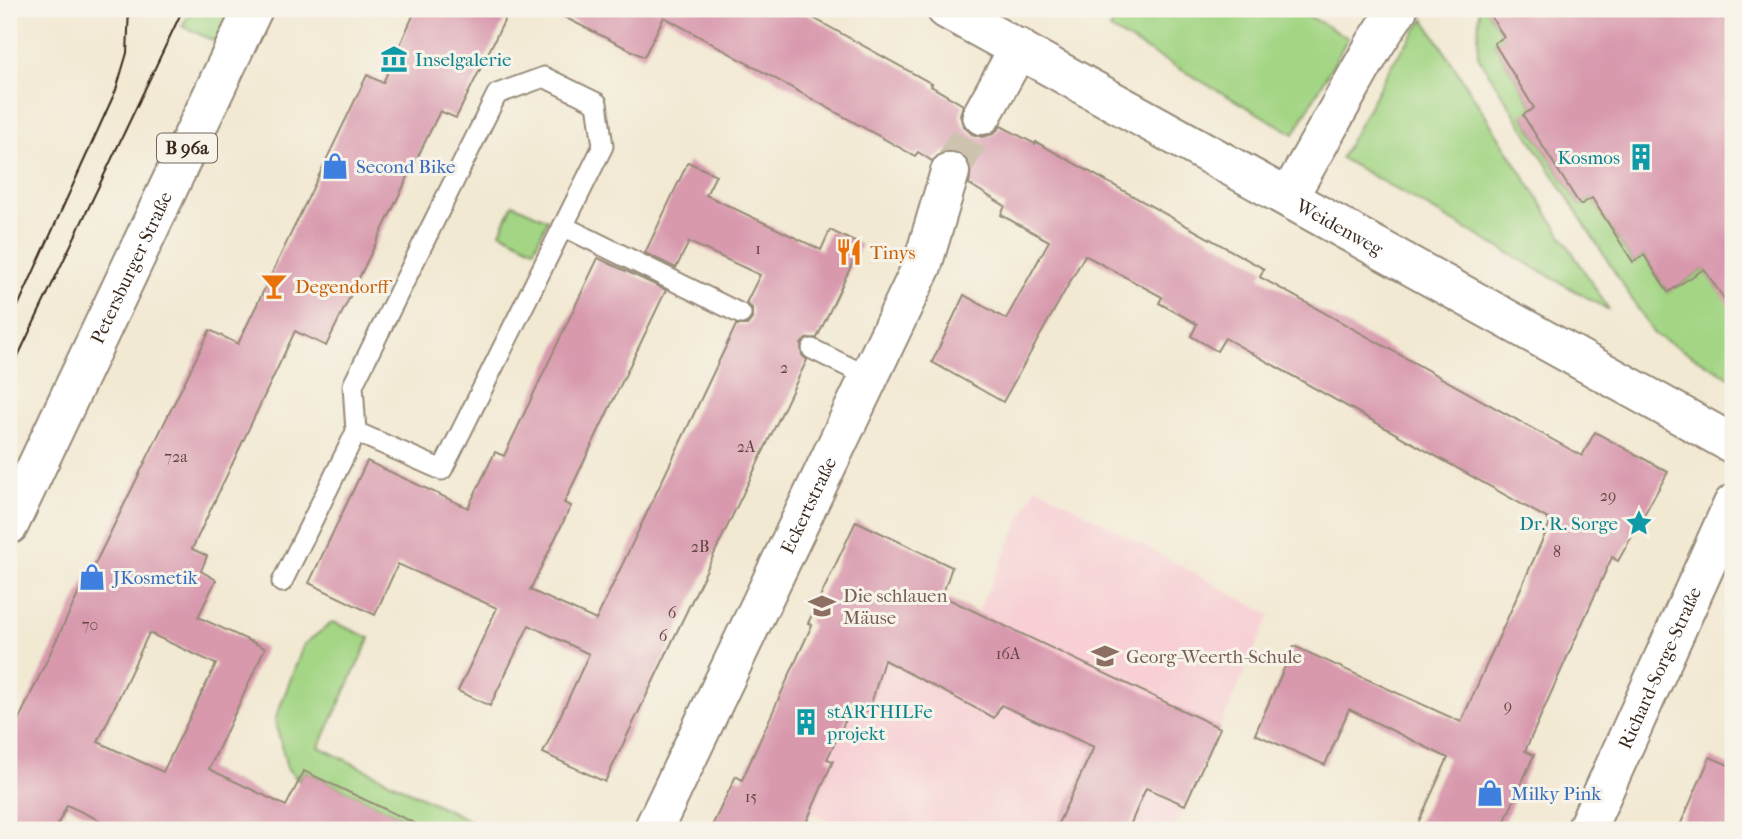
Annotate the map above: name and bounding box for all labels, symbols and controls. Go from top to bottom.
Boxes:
museum icon: Inselgalerie [379,44,409,74]
place label: Inselgalerie [415,49,511,71]
road number: B 96a [157,134,217,162]
building icon: Kosmos [1626,142,1656,172]
place label: Kosmos [1557,147,1620,169]
shop icon: Second Bike [320,151,350,181]
place label: Second Bike [356,156,455,178]
street label: Petersburger Straße [86,188,177,347]
street label: Weidenweg [1291,194,1387,261]
restaurant icon: Tinys [834,237,864,267]
house number: 1 [755,239,761,258]
place label: Tinys [870,242,916,264]
bar icon: Degendorff [259,271,289,301]
place label: Degendorff [295,276,393,298]
house number: 2 [780,358,788,377]
house number: 2A [737,437,756,456]
house number: 72a [164,447,188,466]
street label: Eckertstraße [776,454,841,557]
house number: 29 [1600,486,1616,505]
place icon: Dr. R. Sorge [1624,508,1654,538]
place label: Dr. R. Sorge [1519,513,1618,535]
house number: 2B [691,537,709,556]
house number: 8 [1553,542,1561,561]
shop icon: JKosmetik [77,562,107,592]
place label: JKosmetik [111,567,198,589]
street label: Richard-Sorge-Straße [1614,584,1706,753]
place label: Die schlauen Mäuse [843,585,948,629]
school or university icon: Die schlauen Mäuse [807,591,837,621]
house number: 6 [668,603,677,622]
house number: 70 [82,615,98,634]
house number: 6 [659,626,668,645]
school or university icon: Georg-Weerth-Schule [1090,641,1120,671]
house number: 16A [996,644,1021,663]
place label: Georg-Weerth-Schule [1126,646,1302,668]
house number: 9 [1504,696,1512,715]
place label: stARTHILFe projekt [826,701,933,745]
building icon: stARTHILFe projekt [791,707,821,737]
shop icon: Milky Pink [1475,778,1505,808]
place label: Milky Pink [1511,783,1601,805]
house number: 15 [745,787,757,806]

